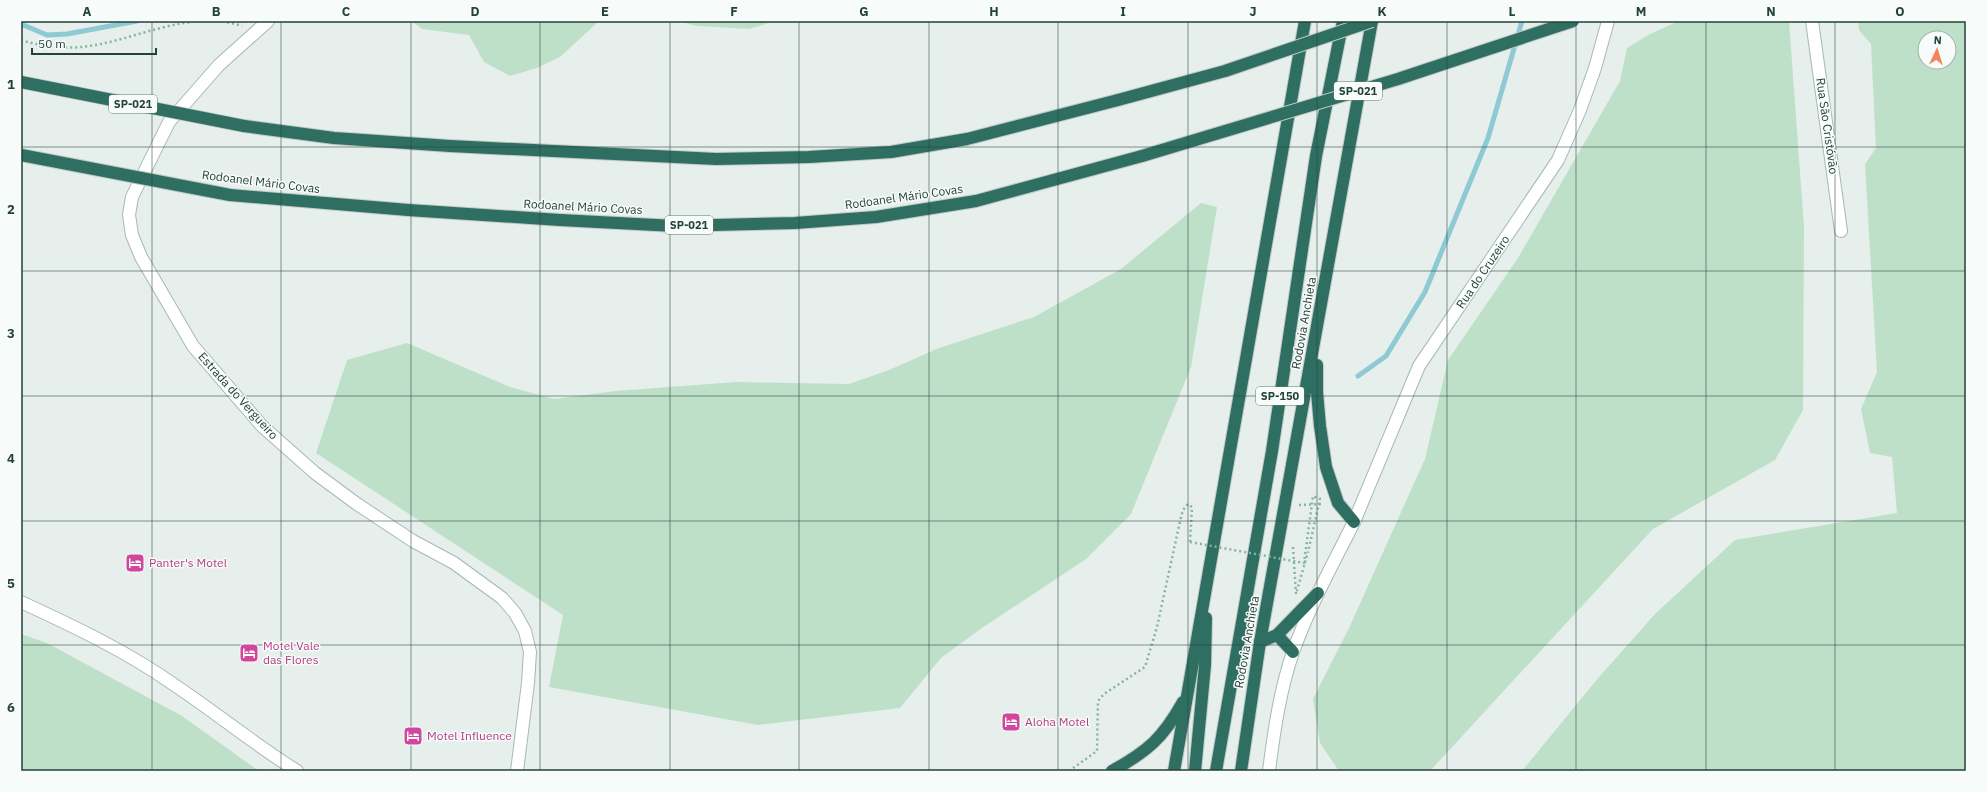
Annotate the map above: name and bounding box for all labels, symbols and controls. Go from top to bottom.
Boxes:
text: A [83,3,92,20]
text: B [212,3,221,20]
text: C [342,3,351,20]
text: D [470,3,480,20]
text: E [601,3,609,20]
text: F [730,3,738,20]
text: G [859,3,869,20]
text: H [989,3,999,20]
text: I [1120,3,1126,20]
text: J [1249,3,1257,20]
text: K [1377,3,1387,20]
text: L [1509,3,1516,20]
text: M [1636,3,1646,20]
text: N [1766,3,1776,20]
text: O [1895,3,1905,20]
scale bar [32,30,156,56]
north arrow [1917,30,1957,70]
text: N [1933,33,1942,47]
text: 50 m [38,36,66,51]
text: 1 [7,76,15,93]
street label: Rua São Cristóvão [1813,77,1842,175]
road number: SP-021 [1334,82,1382,100]
road number: SP-021 [109,95,157,113]
street label: Rodoanel Mário Covas [201,167,321,196]
street label: Rodoanel Mário Covas [844,181,964,212]
street label: Rodoanel Mário Covas [523,196,643,217]
text: 2 [7,201,15,218]
road number: SP-021 [665,216,713,234]
street label: Rua do Cruzeiro [1453,232,1513,311]
street label: Rodovia Anchieta [1288,275,1319,370]
text: 3 [7,325,15,342]
street label: Estrada do Vergueiro [195,349,282,442]
road number: SP-150 [1256,387,1304,405]
text: 4 [7,450,15,467]
hotel icon: Panter's Motel [124,552,146,574]
place label: Panter's Motel [149,555,227,570]
text: 5 [7,575,15,592]
street label: Rodovia Anchieta [1231,594,1262,689]
place label: Motel Vale das Flores [263,638,320,667]
hotel icon: Motel Vale das Flores [238,642,260,664]
text: 6 [7,699,15,716]
hotel icon: Aloha Motel [1000,711,1022,733]
place label: Aloha Motel [1025,714,1089,729]
hotel icon: Motel Influence [402,725,424,747]
place label: Motel Influence [427,728,512,743]

